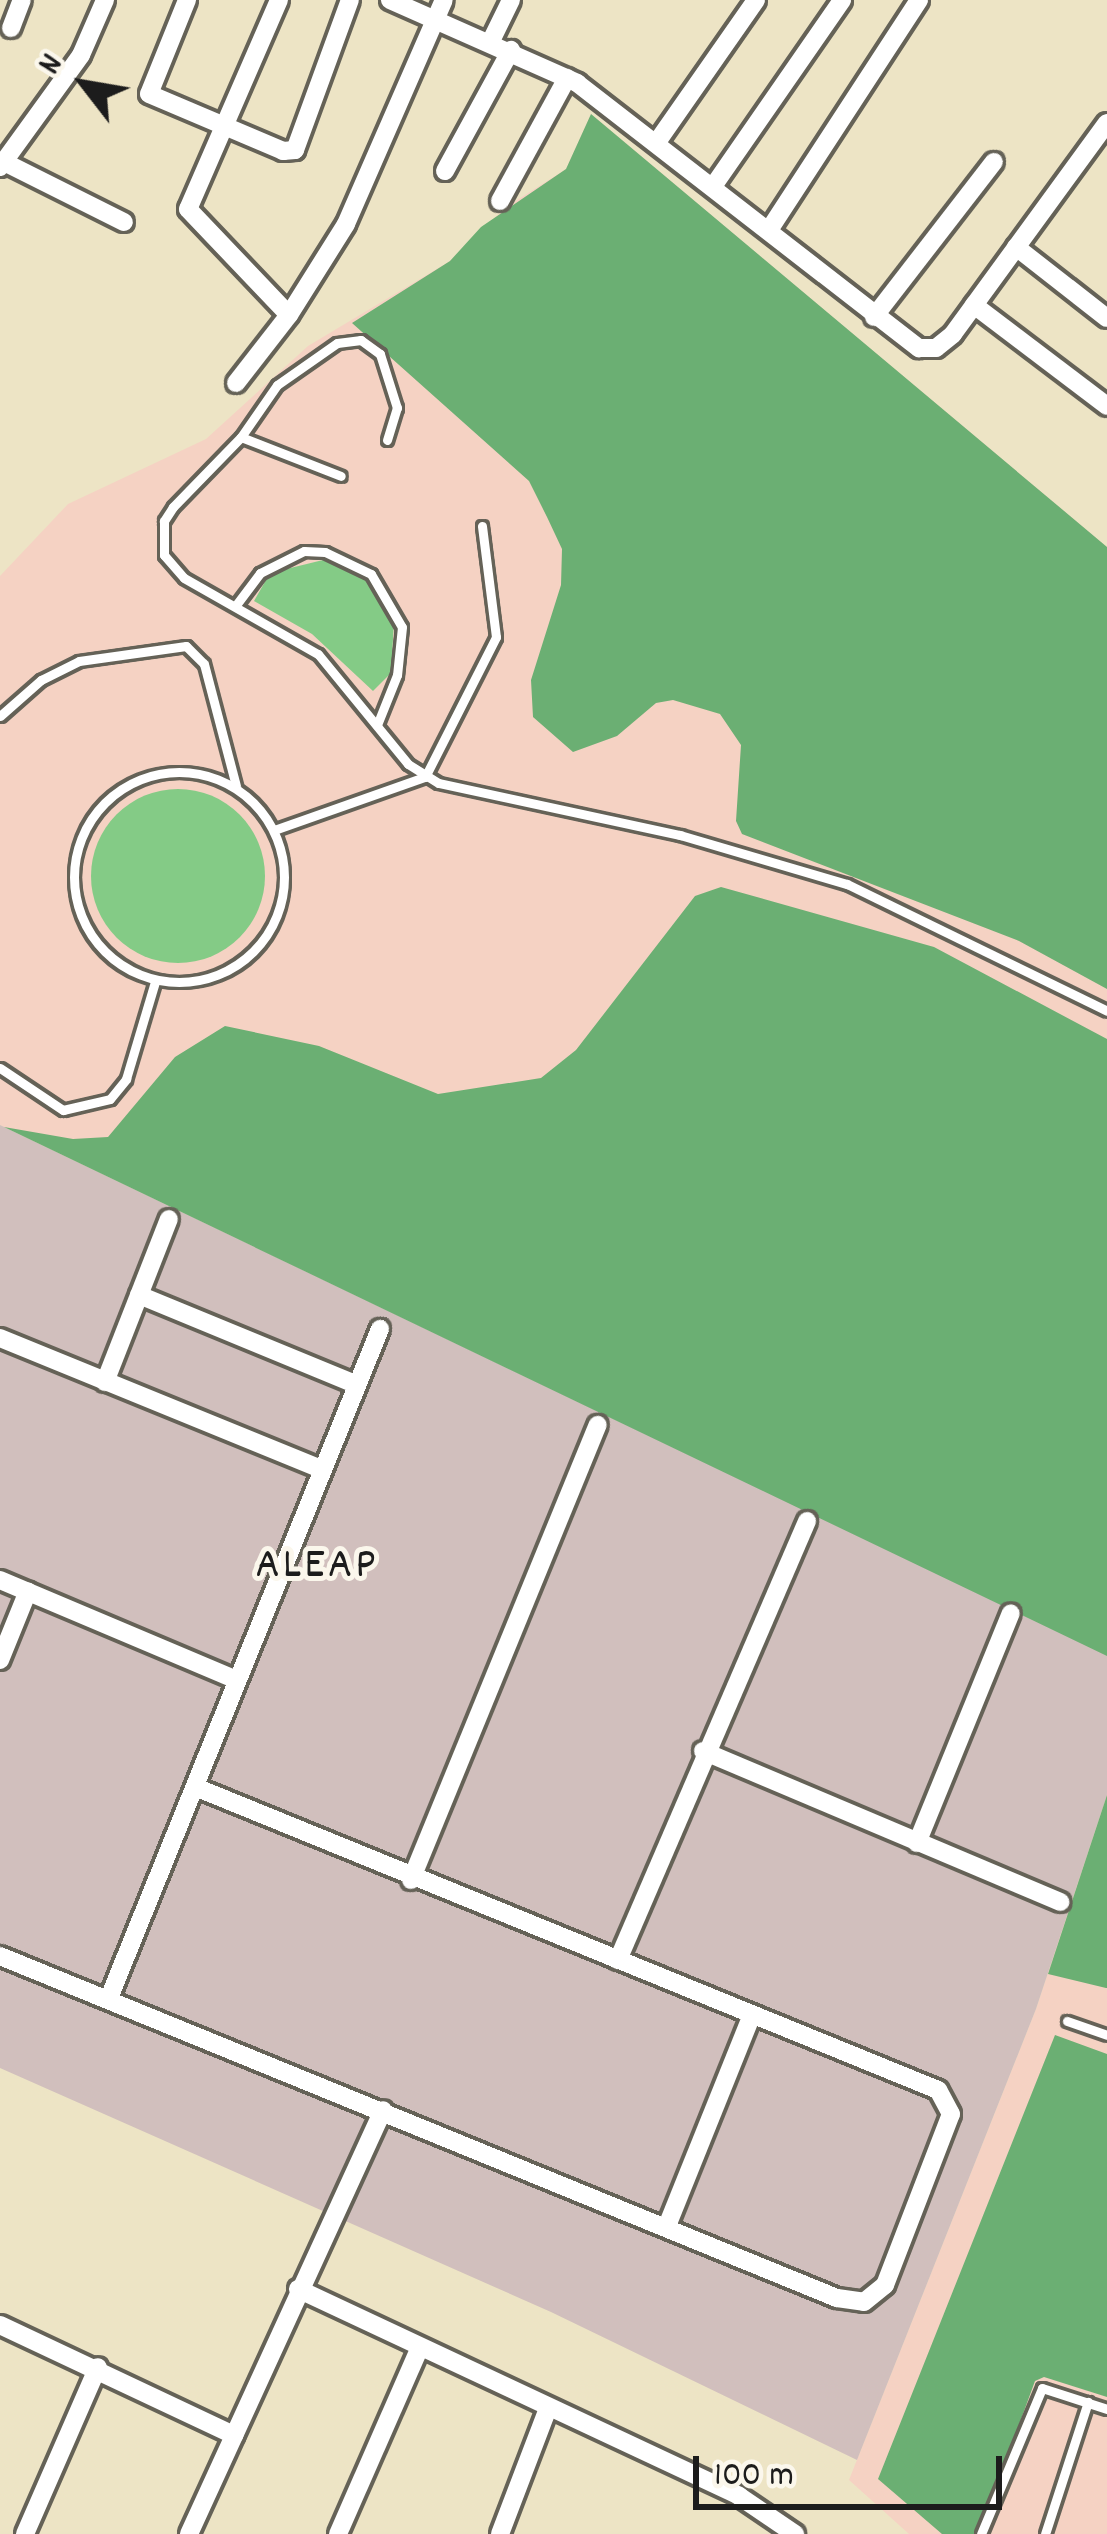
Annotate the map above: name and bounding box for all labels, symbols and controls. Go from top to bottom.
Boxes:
north arrow [24,24,144,144]
text: N [28,46,77,84]
district label: ALEAP [255,1541,379,1595]
scale bar [699,2432,1008,2506]
text: 100 m [714,2451,794,2503]

